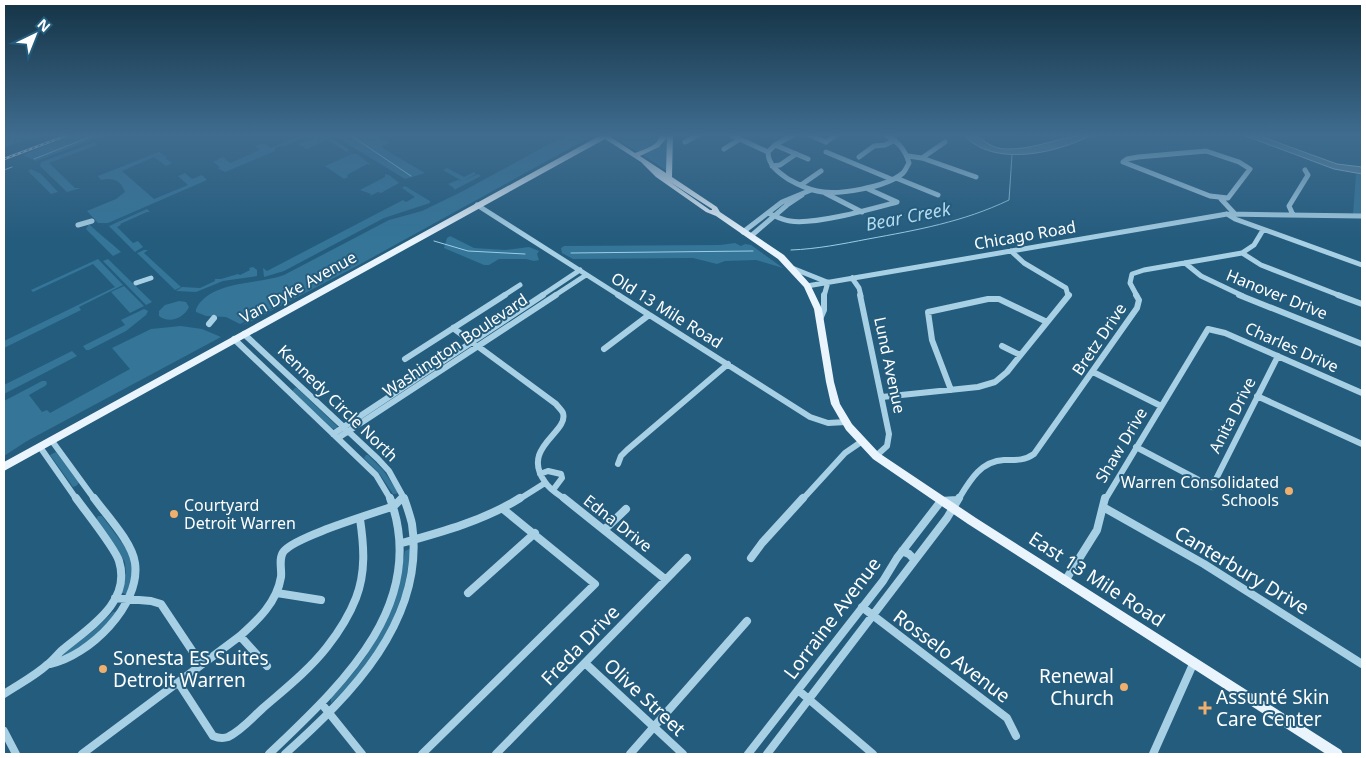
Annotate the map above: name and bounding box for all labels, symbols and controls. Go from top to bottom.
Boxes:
north arrow [10,10,60,60]
text: N [34,14,55,36]
water label: Bear Creek [863,196,953,236]
street label: Chicago Road [972,215,1078,255]
street label: Van Dyke Avenue [236,246,360,328]
street label: Hanover Drive [1223,264,1331,324]
street label: Old 13 Mile Road [607,267,727,353]
street label: Washington Boulevard [378,288,532,402]
street label: Bretz Drive [1067,299,1131,379]
street label: Lund Avenue [869,315,911,415]
street label: Charles Drive [1242,317,1342,377]
street label: Kennedy Circle North [273,340,403,466]
street label: Anita Drive [1203,373,1261,457]
street label: Shaw Drive [1090,403,1152,487]
place label: Warren Consolidated Schools [1121,471,1279,511]
marker: Warren Consolidated Schools [1283,485,1295,497]
street label: Edna Drive [579,489,657,557]
place label: Courtyard Detroit Warren [184,494,296,534]
marker: Courtyard Detroit Warren [168,508,180,520]
street label: Canterbury Drive [1170,520,1314,620]
street label: East 13 Mile Road [1024,525,1170,633]
street label: Lorraine Avenue [778,552,886,684]
street label: Freda Drive [535,599,625,691]
street label: Rosselo Avenue [888,603,1016,709]
place label: Sonesta ES Suites Detroit Warren [113,645,269,693]
street label: Olive Street [598,652,692,742]
marker: Sonesta ES Suites Detroit Warren [97,663,109,675]
place label: Renewal Church [1039,663,1114,711]
marker: Renewal Church [1118,681,1130,693]
place label: Assunté Skin Care Center [1216,684,1330,732]
marker: Assunté Skin Care Center [1198,701,1212,715]

